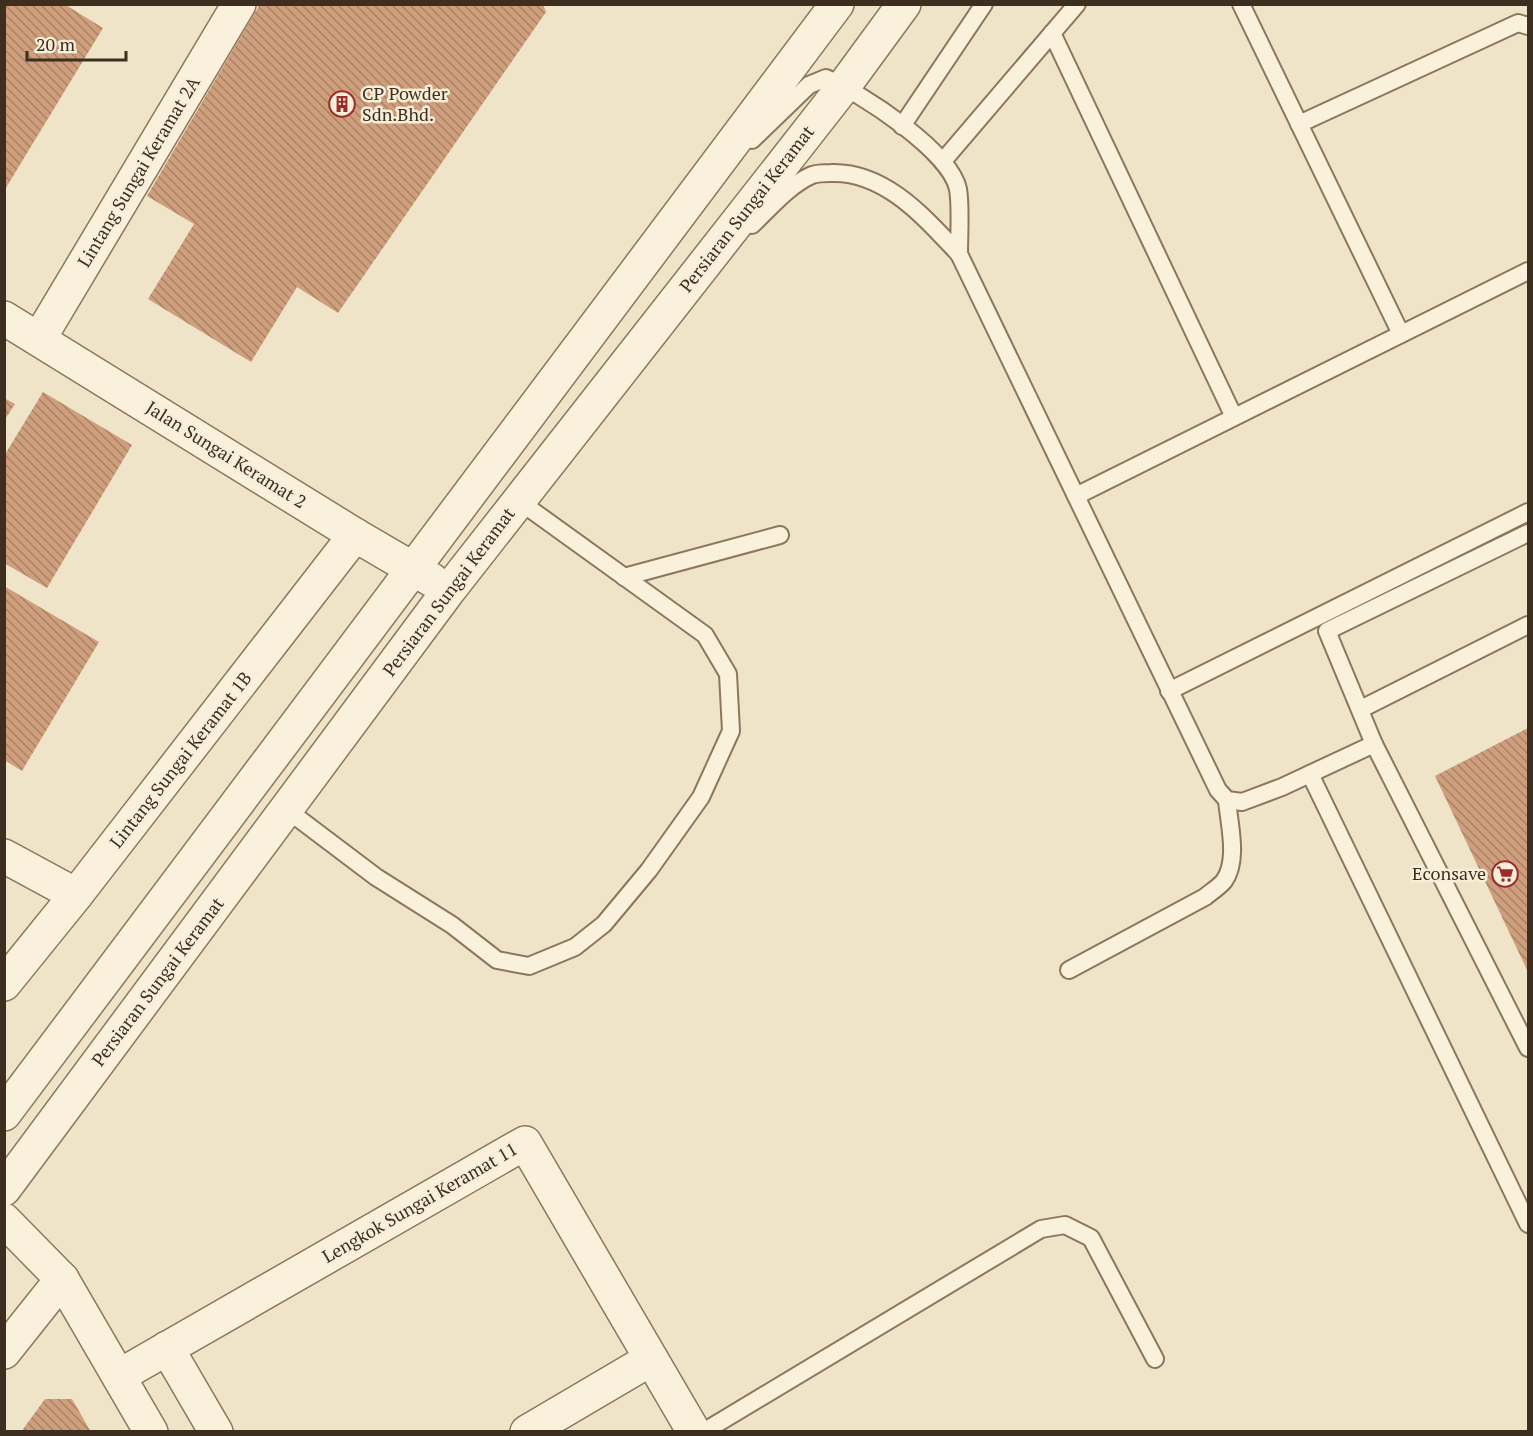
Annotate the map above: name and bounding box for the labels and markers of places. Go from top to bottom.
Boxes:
place label: CP Powder Sdn.Bhd. [362,81,448,126]
building icon: CP Powder Sdn.Bhd. [327,89,357,119]
supermarket icon: Econsave [1490,859,1520,889]
place label: Econsave [1412,861,1486,885]

